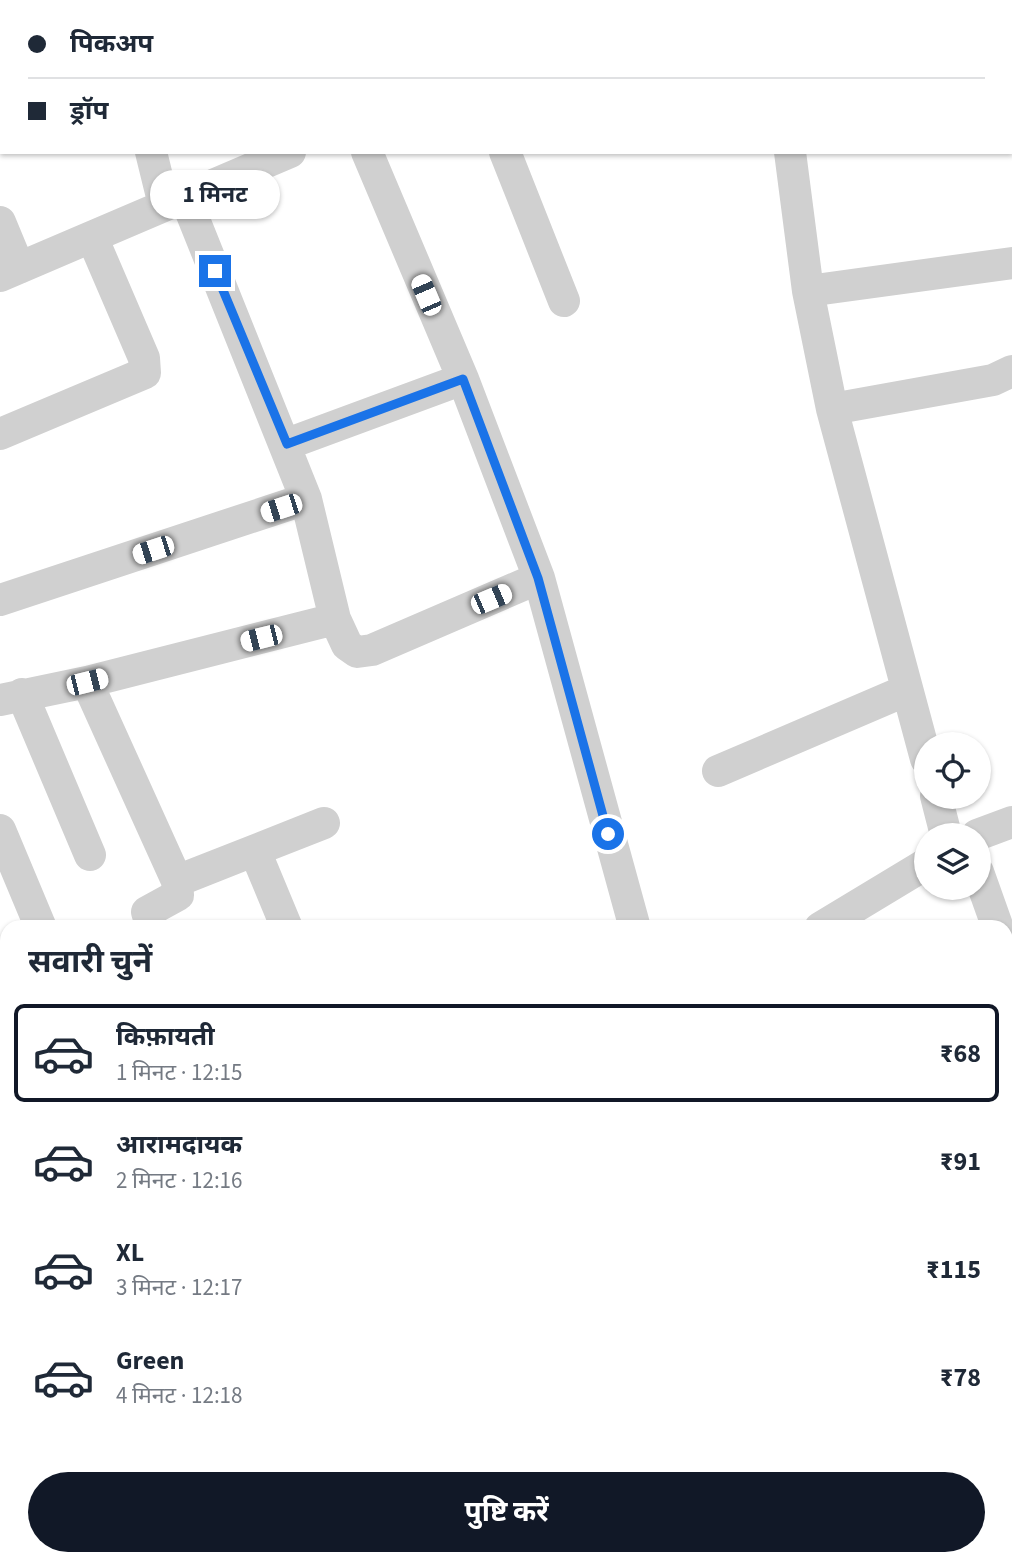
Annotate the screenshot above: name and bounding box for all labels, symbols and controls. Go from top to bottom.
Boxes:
text: पिकअप [70,25,153,62]
text: ड्रॉप [70,92,108,129]
callout: 1 मिनट [150,170,280,218]
text: 1 मिनट [182,178,248,211]
route end [199,255,231,287]
car [409,272,444,318]
car [258,492,305,524]
car [130,534,177,566]
car [468,581,515,617]
car [239,623,284,653]
car [65,667,110,697]
map controls [914,732,991,900]
button: locate [914,732,991,809]
route start [592,818,624,850]
button: layers [914,823,991,900]
text: सवारी चुनें [28,939,152,985]
text: किफ़ायती [116,1018,215,1055]
icon: car [32,1022,95,1085]
text: ₹68 [940,1035,981,1072]
text: 1 मिनट · 12:15 [116,1056,242,1089]
text: आरामदायक [116,1126,242,1163]
icon: car [32,1130,95,1193]
text: ₹91 [940,1143,981,1180]
text: 2 मिनट · 12:16 [116,1164,242,1197]
text: XL [116,1234,144,1271]
icon: car [32,1238,95,1301]
text: ₹115 [926,1251,981,1288]
text: 3 मिनट · 12:17 [116,1271,242,1304]
text: Green [116,1342,184,1379]
icon: car [32,1346,95,1409]
text: ₹78 [940,1359,981,1396]
text: 4 मिनट · 12:18 [116,1379,242,1412]
button: पुष्टि करें [28,1472,985,1552]

